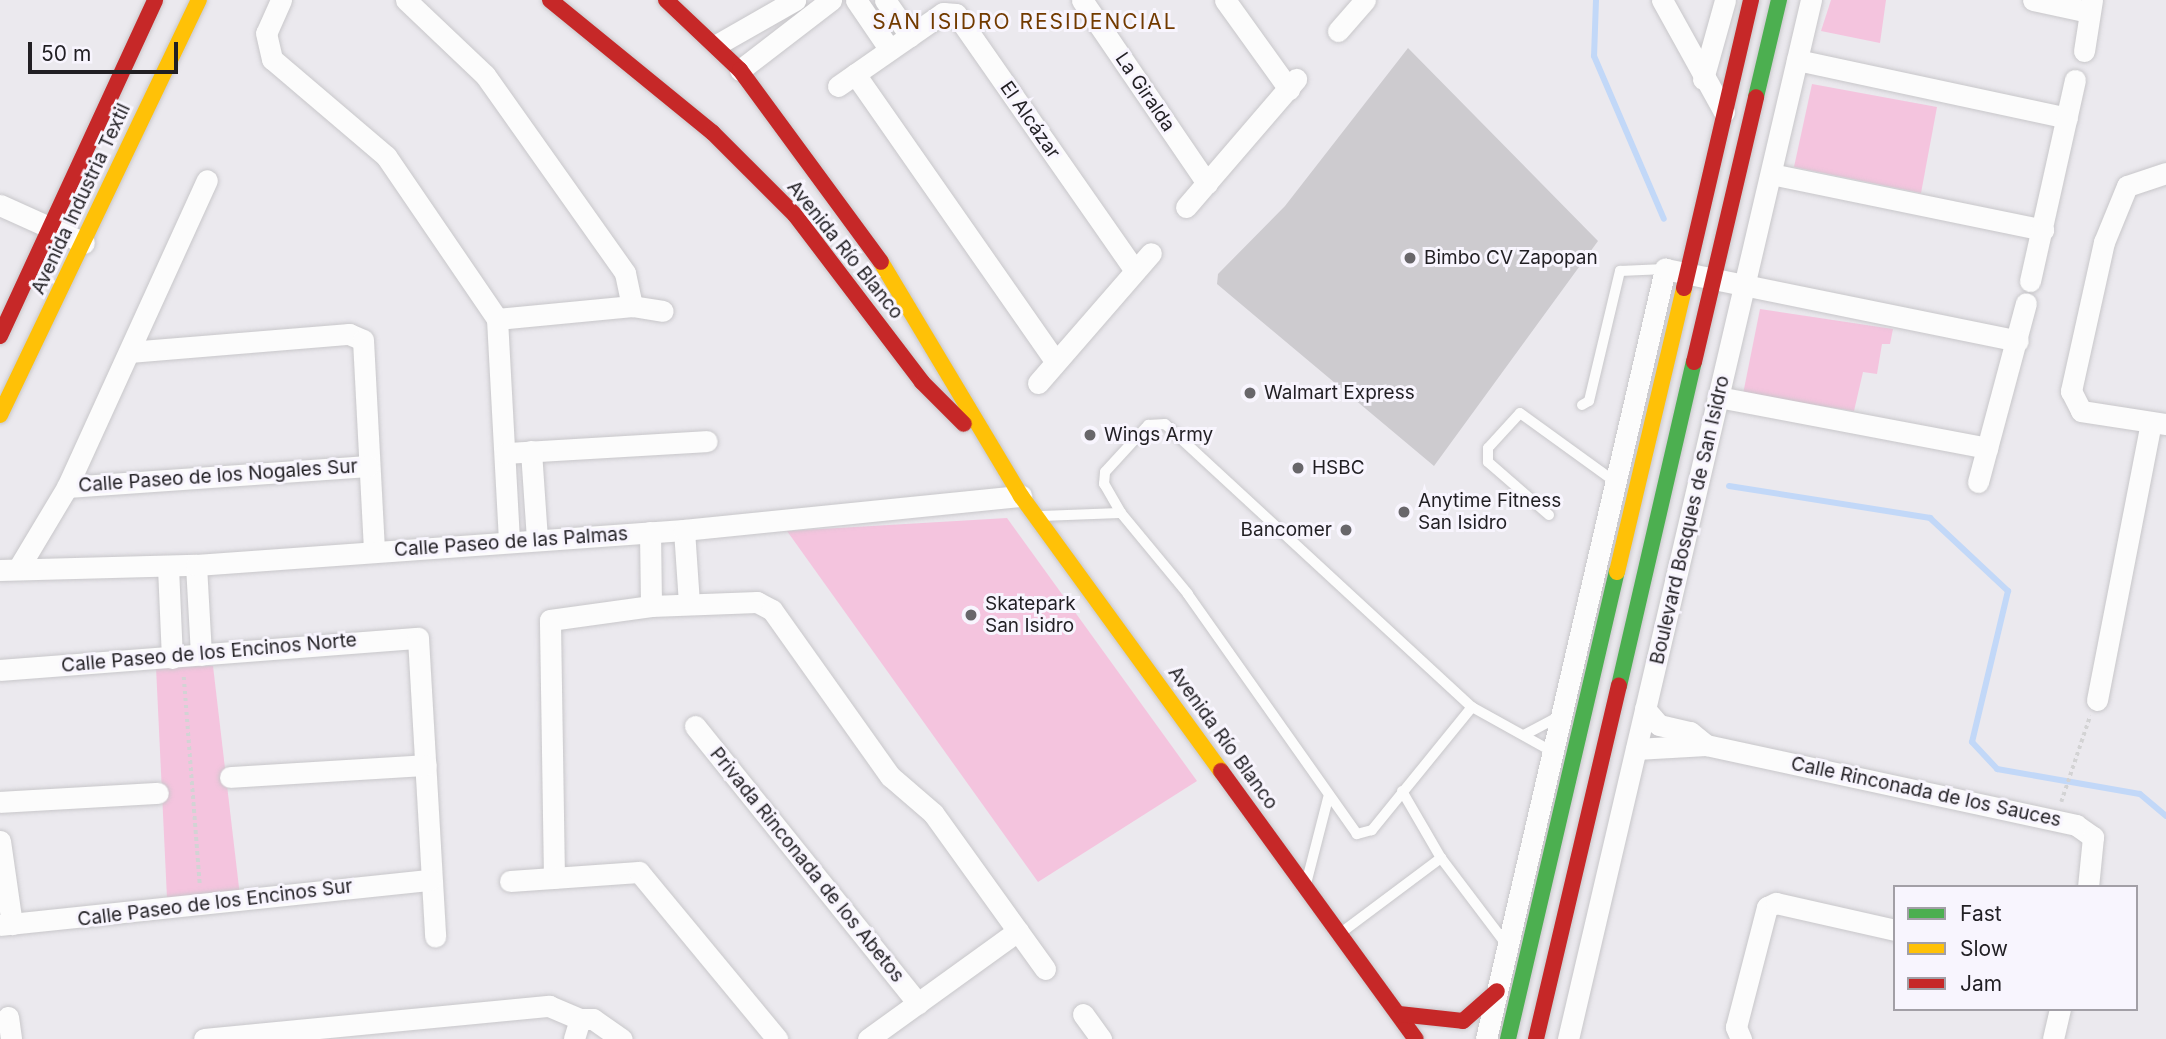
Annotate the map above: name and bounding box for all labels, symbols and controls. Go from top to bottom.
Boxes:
district label: SAN ISIDRO RESIDENCIAL [875,9,1175,35]
scale bar [32,28,182,72]
text: 50 m [41,41,91,66]
street label: La Giralda [1110,48,1180,136]
street label: El Alcázar [995,77,1065,163]
street label: Avenida Industria Textil [27,100,135,298]
street label: Avenida Río Blanco [782,176,908,324]
place label: Bimbo CV Zapopan [1424,247,1598,269]
marker: Bimbo CV Zapopan [1402,250,1418,266]
street label: Boulevard Bosques de San Isidro [1646,373,1734,667]
place label: Walmart Express [1264,382,1415,404]
marker: Walmart Express [1242,385,1258,401]
place label: Wings Army [1104,424,1213,446]
marker: Wings Army [1082,427,1098,443]
street label: Calle Paseo de los Nogales Sur [78,455,358,497]
place label: HSBC [1312,457,1365,479]
marker: HSBC [1290,460,1306,476]
place label: Anytime Fitness San Isidro [1418,490,1561,534]
marker: Anytime Fitness San Isidro [1396,504,1412,520]
place label: Bancomer [1241,519,1332,541]
street label: Calle Paseo de las Palmas [393,522,629,562]
marker: Bancomer [1338,522,1354,538]
place label: Skatepark San Isidro [985,593,1076,637]
marker: Skatepark San Isidro [963,607,979,623]
street label: Calle Paseo de los Encinos Norte [60,629,358,677]
street label: Avenida Río Blanco [1163,662,1283,814]
street label: Privada Rinconada de los Abetos [705,743,909,987]
street label: Calle Rinconada de los Sauces [1789,752,2063,832]
street label: Calle Paseo de los Encinos Sur [76,875,354,931]
legend [1893,885,2138,1011]
text: Fast [1960,901,2002,926]
text: Slow [1960,936,2008,961]
text: Jam [1960,971,2002,996]

